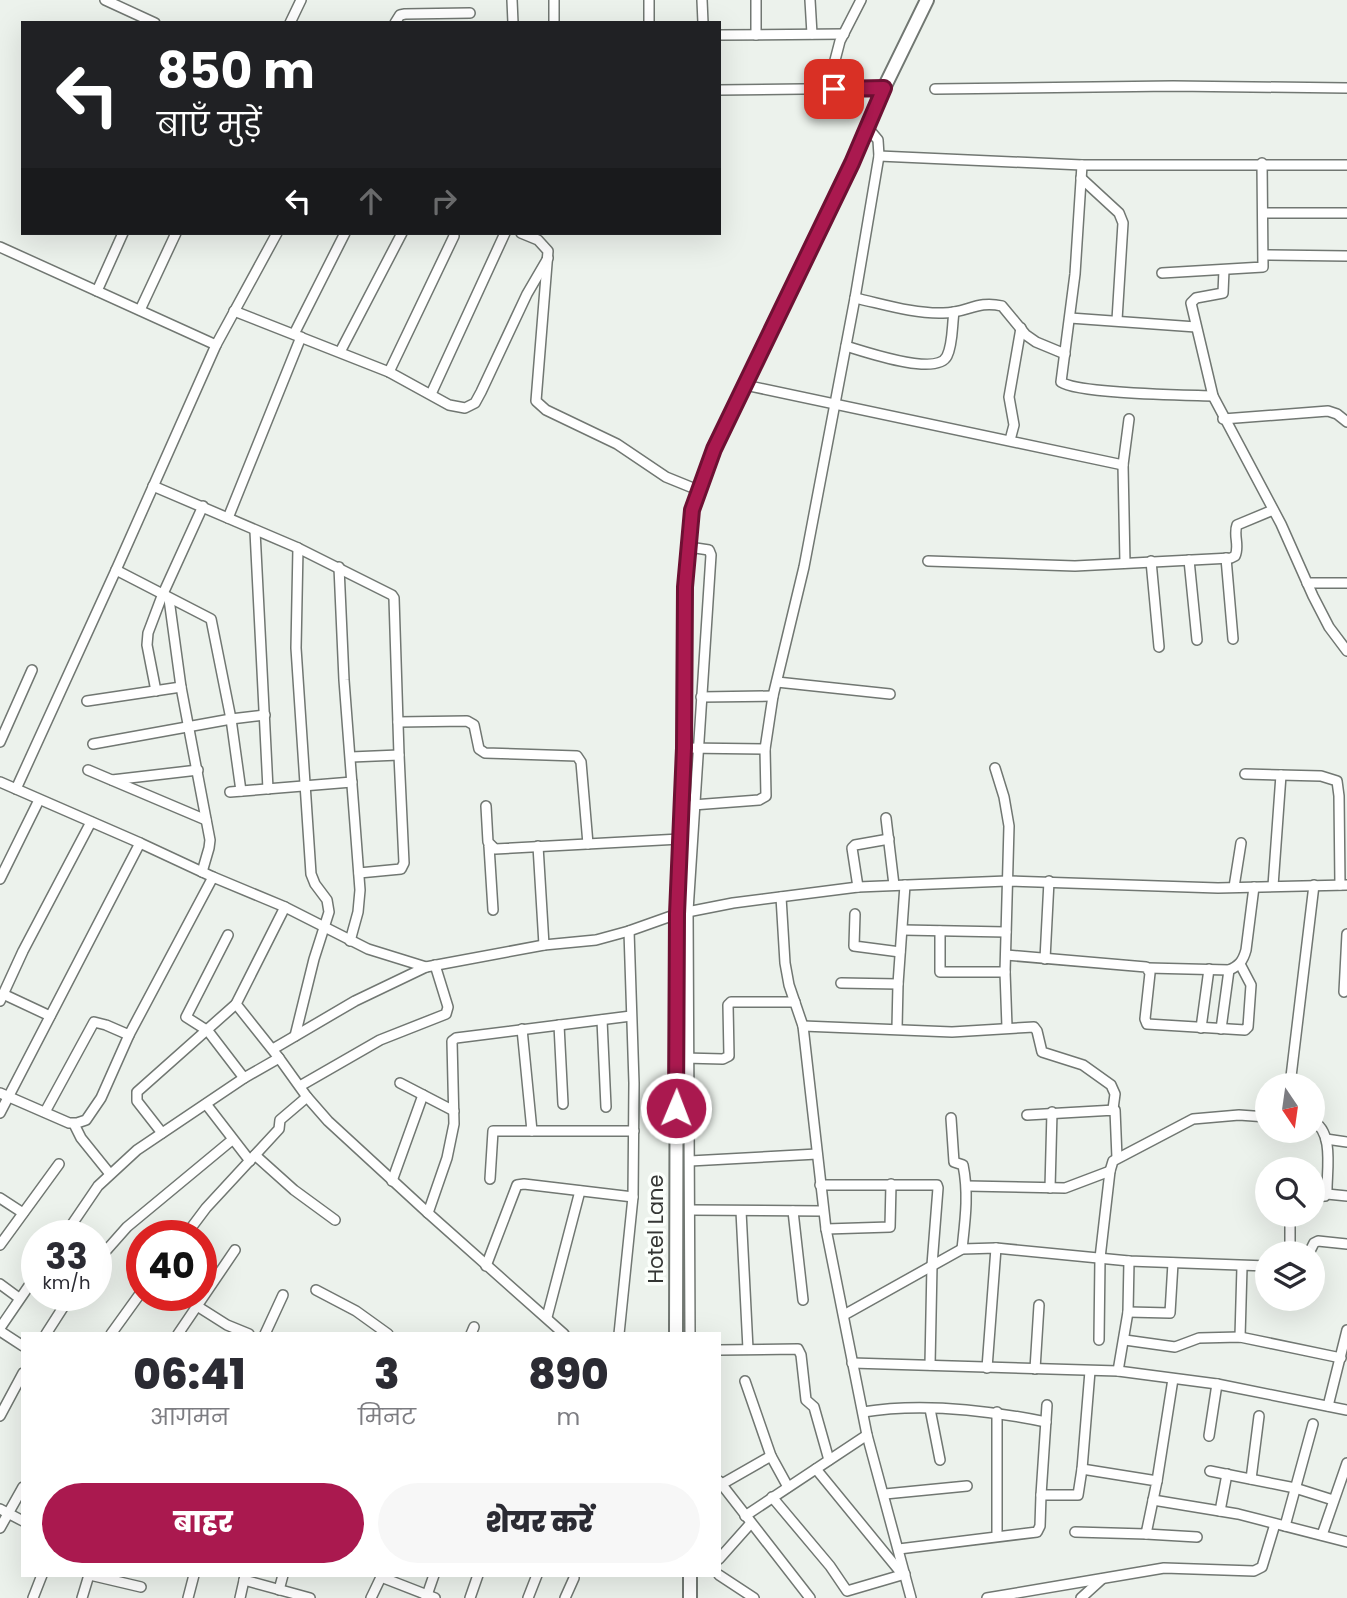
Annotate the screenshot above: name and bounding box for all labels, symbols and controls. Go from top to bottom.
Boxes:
text: 850 m [157,37,315,105]
icon: left [42,49,133,140]
pin [804,59,864,119]
icon: arrive [815,70,853,108]
text: बाएँ मुड़ें [157,102,261,147]
icon: left [279,182,317,220]
icon: ahead [352,182,390,220]
icon: right [425,182,463,220]
position arrow [639,1071,713,1145]
north arrow [1255,1073,1325,1143]
map controls [1255,1073,1325,1311]
button: search [1255,1157,1325,1227]
street label: Hotel Lane [641,1174,670,1284]
speed limit sign: 40 [126,1220,217,1311]
text: 33 [45,1232,88,1281]
button: layers [1255,1241,1325,1311]
text: km/h [43,1270,90,1295]
text: 06:41 [133,1345,246,1404]
text: 3 [374,1345,400,1404]
text: 890 [528,1345,609,1404]
text: आगमन [150,1401,229,1433]
text: मिनट [358,1401,416,1433]
text: m [557,1401,580,1433]
button: बाहर [42,1483,364,1563]
button: शेयर करें [378,1483,700,1563]

